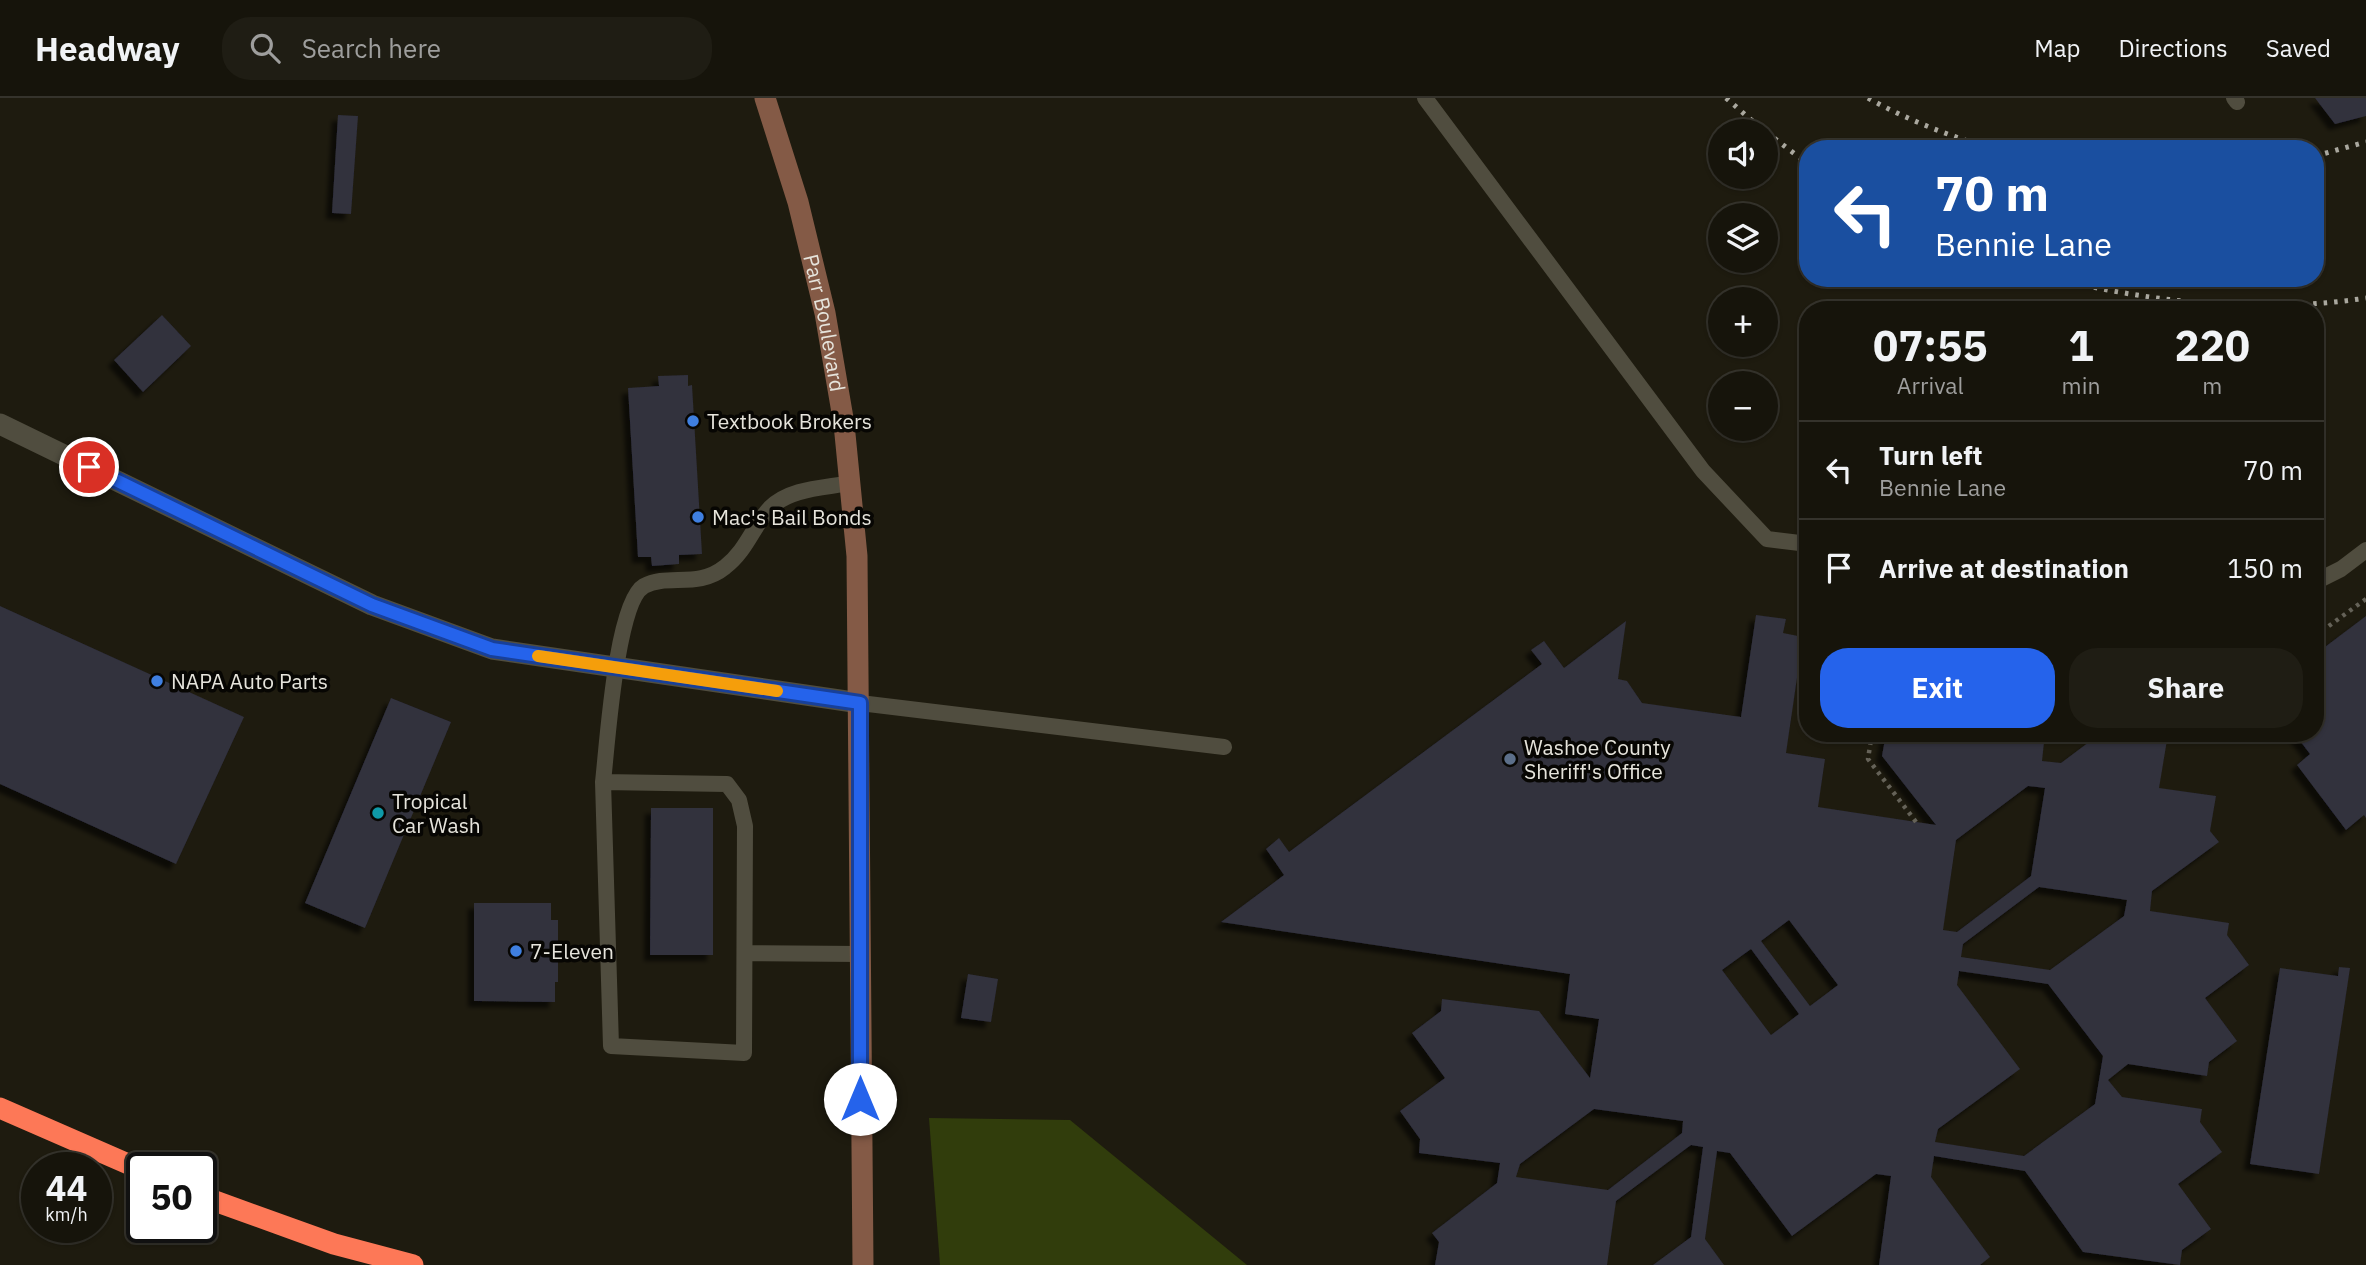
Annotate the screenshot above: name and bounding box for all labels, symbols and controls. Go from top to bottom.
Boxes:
search box [222,17,712,80]
text: Headway [35,27,180,70]
icon: search [246,29,284,67]
text: Search here [302,31,441,65]
text: Map [2034,32,2080,64]
text: Directions [2118,32,2228,64]
text: Saved [2266,32,2331,64]
map controls [1708,119,1778,441]
button: sound [1708,119,1778,189]
text: 70 m [1935,161,2049,224]
icon: left [1820,168,1911,259]
button: layers [1708,203,1778,273]
text: Bennie Lane [1935,223,2112,265]
street label: Parr Boulevard [797,251,852,394]
button: + [1708,287,1778,357]
text: 07:55 [1873,318,1988,373]
text: 1 [2068,318,2094,373]
text: 220 [2174,318,2250,373]
text: Arrival [1897,370,1964,400]
text: min [2062,370,2100,400]
text: m [2202,370,2222,400]
button: − [1708,371,1778,441]
place label: Textbook Brokers [707,407,872,435]
marker: Textbook Brokers [685,413,701,429]
pin [59,437,119,497]
text: Turn left [1879,438,1982,472]
icon: arrive [70,448,108,486]
icon: left [1820,451,1858,489]
text: 70 m [2243,453,2303,487]
text: Bennie Lane [1879,472,2006,502]
place label: Mac's Bail Bonds [712,503,872,531]
marker: Mac's Bail Bonds [690,509,706,525]
icon: arrive [1820,549,1858,587]
text: Arrive at destination [1879,551,2129,585]
text: 150 m [2227,551,2303,585]
button: Exit [1820,648,2055,728]
button: Share [2069,648,2303,728]
place label: NAPA Auto Parts [171,667,328,695]
marker: NAPA Auto Parts [149,673,165,689]
place label: Washoe County Sheriff's Office [1524,733,1671,785]
marker: Washoe County Sheriff's Office [1502,751,1518,767]
place label: Tropical Car Wash [392,787,481,839]
marker: Tropical Car Wash [370,805,386,821]
place label: 7-Eleven [530,937,614,965]
marker: 7-Eleven [508,943,524,959]
position arrow [823,1062,897,1136]
speed limit sign: 50 [126,1152,217,1243]
text: 44 [45,1165,88,1211]
text: km/h [45,1203,88,1226]

